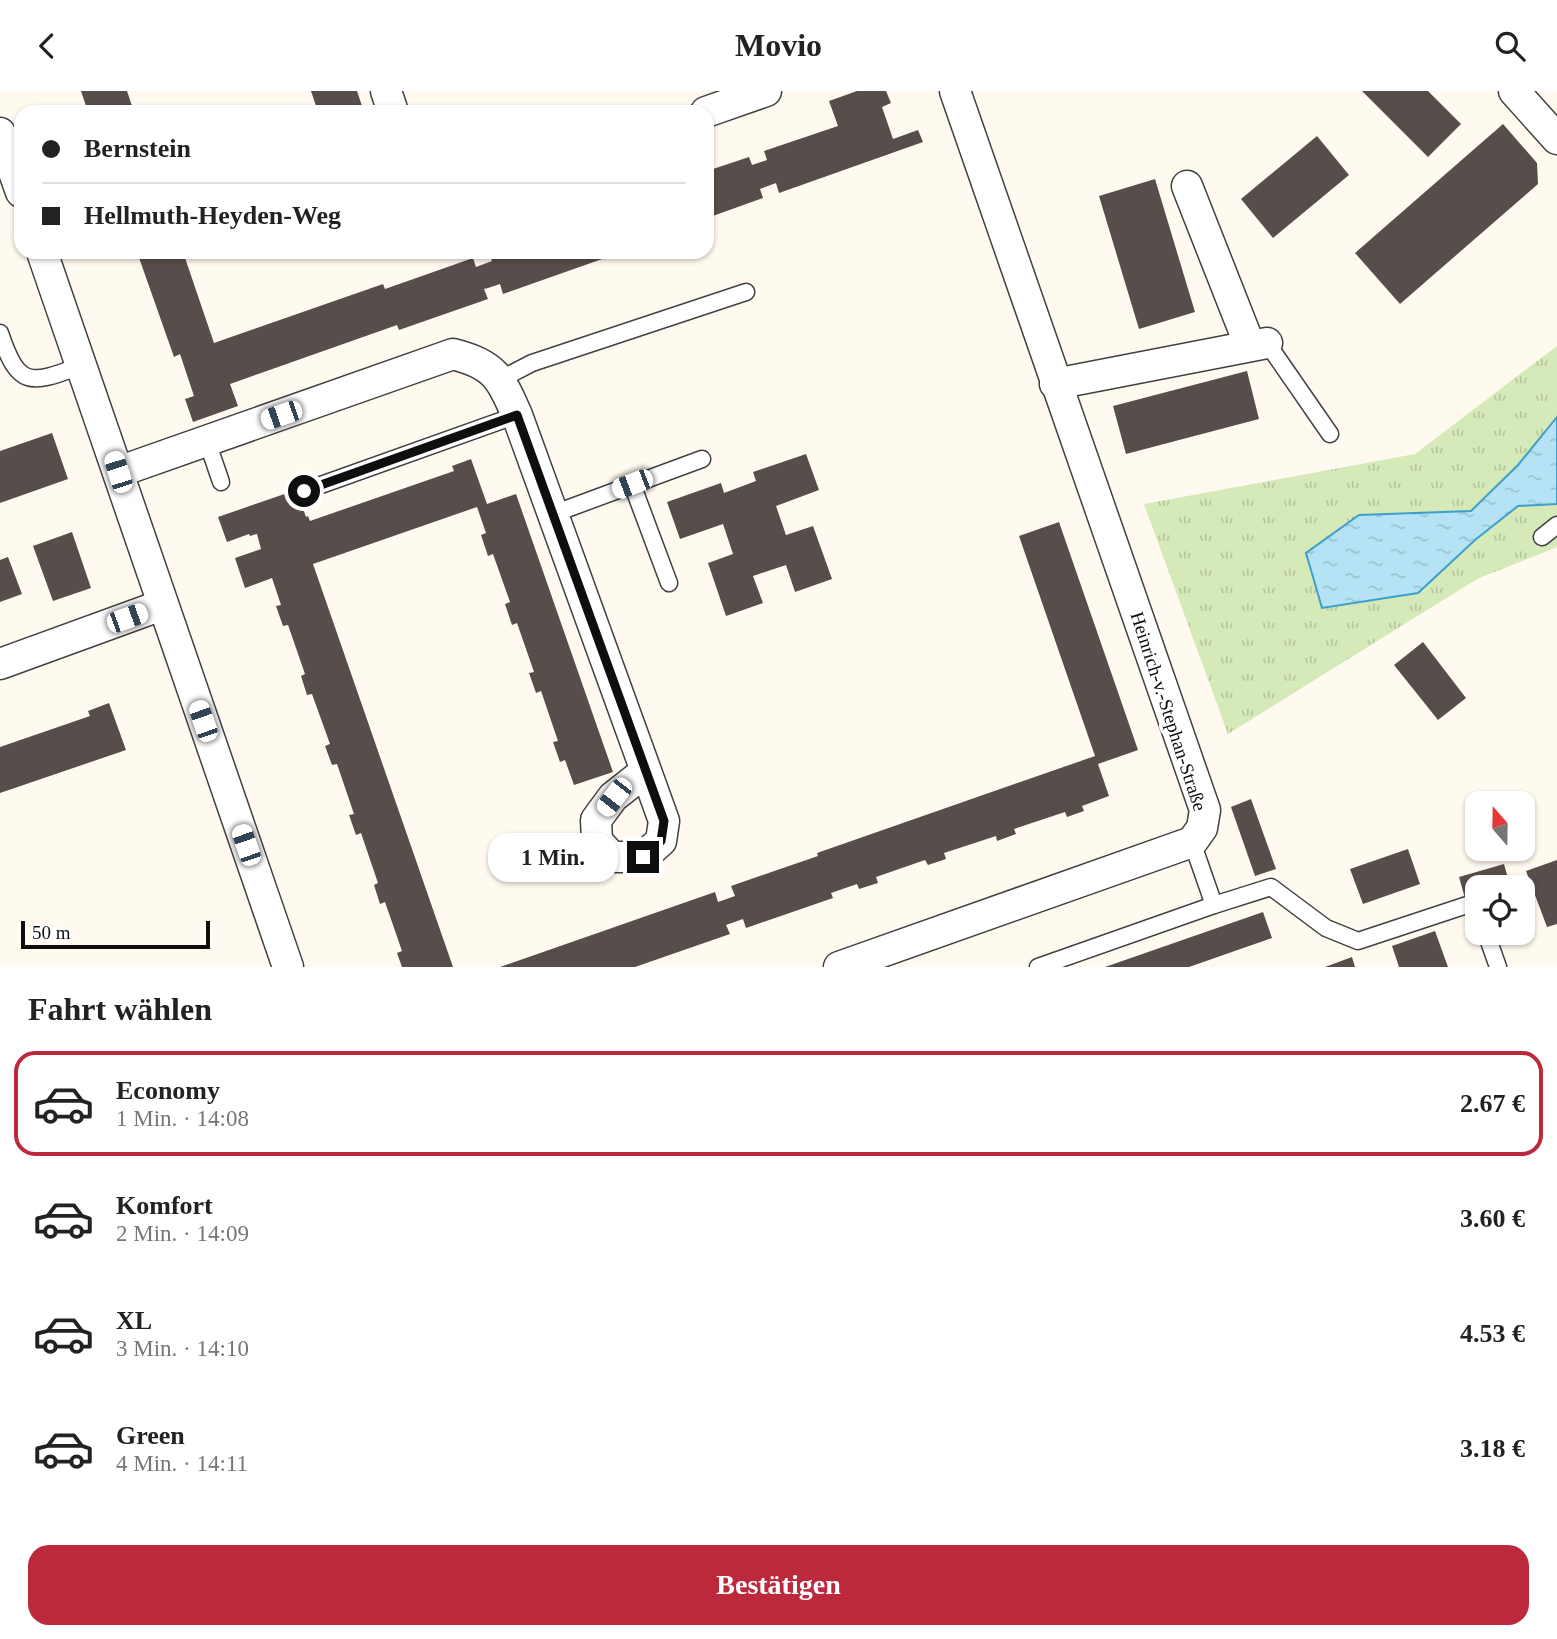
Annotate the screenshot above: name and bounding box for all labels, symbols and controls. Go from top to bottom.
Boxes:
icon: back [28,27,66,65]
text: Movio [735,27,822,63]
icon: search [1491,27,1529,65]
text: Bernstein [84,134,191,163]
text: Hellmuth-Heyden-Weg [84,201,341,230]
car [258,398,305,432]
car [102,449,135,495]
car [609,467,656,501]
route start [288,475,320,507]
car [104,601,151,635]
street label: Heinrich-v.-Stephan-Straße [1126,609,1211,813]
car [187,698,220,744]
car [593,774,636,820]
north arrow [1465,791,1535,861]
map controls [1465,791,1535,945]
car [230,822,263,868]
callout: 1 Min. [489,833,618,881]
route end [627,841,659,873]
text: 1 Min. [521,845,585,870]
button: locate [1465,875,1535,945]
scale bar [21,918,210,950]
text: 50 m [32,922,71,943]
text: Fahrt wählen [28,991,212,1027]
icon: car [32,1072,95,1135]
text: Economy [116,1076,220,1105]
text: 2.67 € [1460,1089,1525,1118]
text: 1 Min. · 14:08 [116,1106,249,1131]
icon: car [32,1187,95,1250]
text: Komfort [116,1191,213,1220]
text: 3.60 € [1460,1204,1525,1233]
text: 2 Min. · 14:09 [116,1221,249,1246]
icon: car [32,1302,95,1365]
text: XL [116,1306,152,1335]
text: 4.53 € [1460,1319,1525,1348]
text: 3 Min. · 14:10 [116,1336,249,1361]
icon: car [32,1417,95,1480]
text: Green [116,1421,185,1450]
text: 3.18 € [1460,1434,1525,1463]
text: 4 Min. · 14:11 [116,1451,248,1476]
button: Bestätigen [28,1545,1529,1625]

